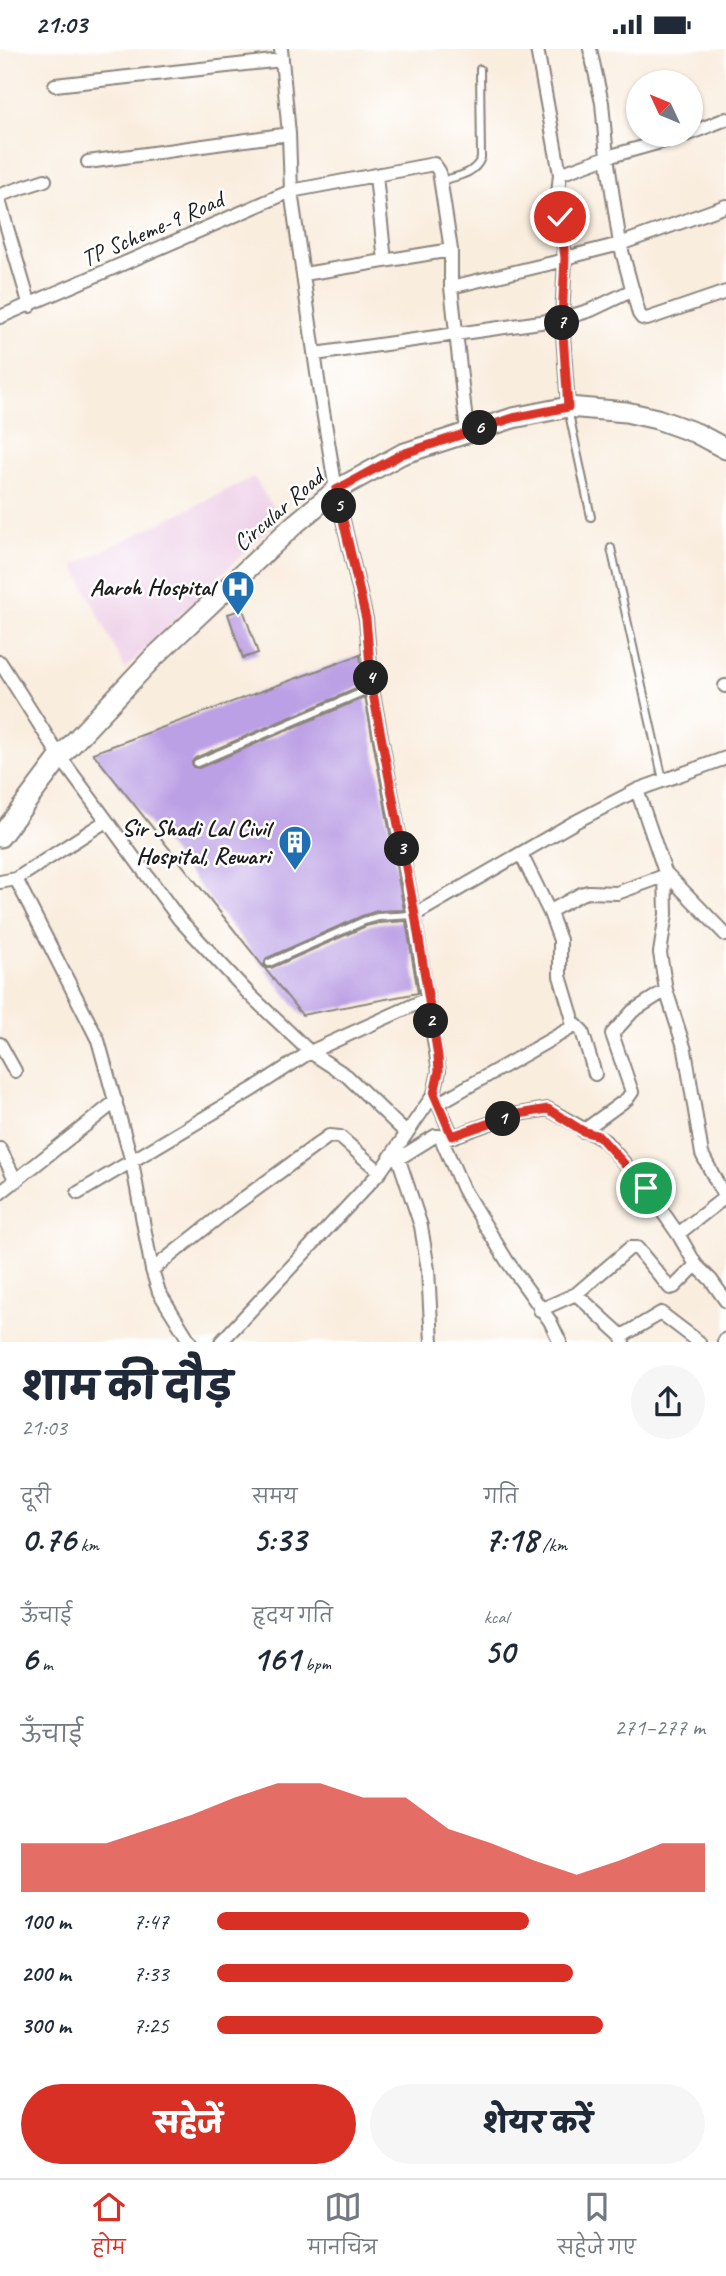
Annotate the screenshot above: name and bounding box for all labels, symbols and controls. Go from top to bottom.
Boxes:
text: 21:03 [35,8,87,41]
north arrow [626,70,704,147]
map controls [626,70,703,147]
street label: TP Scheme-9 Road [76,183,231,274]
pin [530,187,590,247]
icon: check [541,198,579,236]
pin: 7 [544,305,580,341]
text: 7 [557,310,566,334]
pin: 6 [462,411,498,445]
text: 6 [475,415,484,439]
street label: Circular Road [227,460,332,557]
pin: 5 [322,489,356,524]
text: 5 [334,493,343,517]
hospital icon: Aaroh Hospital [219,568,257,617]
place label: Aaroh Hospital [90,572,219,602]
pin: 4 [354,661,388,695]
text: 4 [366,665,375,689]
place label: Sir Shadi Lal Civil Hospital, Rewari [121,813,275,871]
building icon: Sir Shadi Lal Civil Hospital, Rewari [276,823,314,872]
pin: 3 [384,831,420,867]
text: 3 [397,836,406,860]
pin: 2 [414,1003,448,1039]
text: 2 [426,1008,435,1032]
pin: 1 [486,1101,520,1137]
text: 1 [498,1106,507,1130]
pin [616,1158,676,1218]
icon: arrive [627,1169,665,1207]
text: शाम की दौड़ [21,1363,233,1410]
button: share [631,1365,705,1439]
text: 21:03 [21,1413,67,1442]
text: दूरी [21,1485,51,1509]
text: समय [252,1485,298,1509]
text: गति [484,1485,518,1509]
text: 0.76 [21,1517,76,1562]
text: 5:33 [252,1517,306,1562]
text: 7:18 [484,1517,538,1562]
text: km [76,1533,99,1557]
text: /km [538,1533,567,1557]
text: ऊँचाई [21,1604,72,1628]
text: हृदय गति [252,1604,333,1628]
text: kcal [484,1605,509,1629]
text: 50 [484,1629,515,1674]
text: 6 [21,1636,38,1681]
text: 161 [252,1636,300,1681]
text: m [38,1652,53,1676]
text: bpm [300,1652,331,1676]
text: 271–277 m [614,1713,705,1742]
text: ऊँचाई [21,1720,83,1749]
text: 100 m [21,1907,71,1936]
text: 7:47 [133,1907,169,1936]
text: 200 m [21,1959,71,1988]
text: 7:33 [133,1959,169,1988]
text: 300 m [21,2011,71,2040]
text: 7:25 [133,2011,169,2040]
button: सहेजें [21,2084,356,2164]
button: शेयर करें [370,2084,705,2164]
tab: होम [90,2188,128,2268]
tab: मानचित्र [308,2188,378,2268]
tab: सहेजे गए [557,2188,636,2268]

